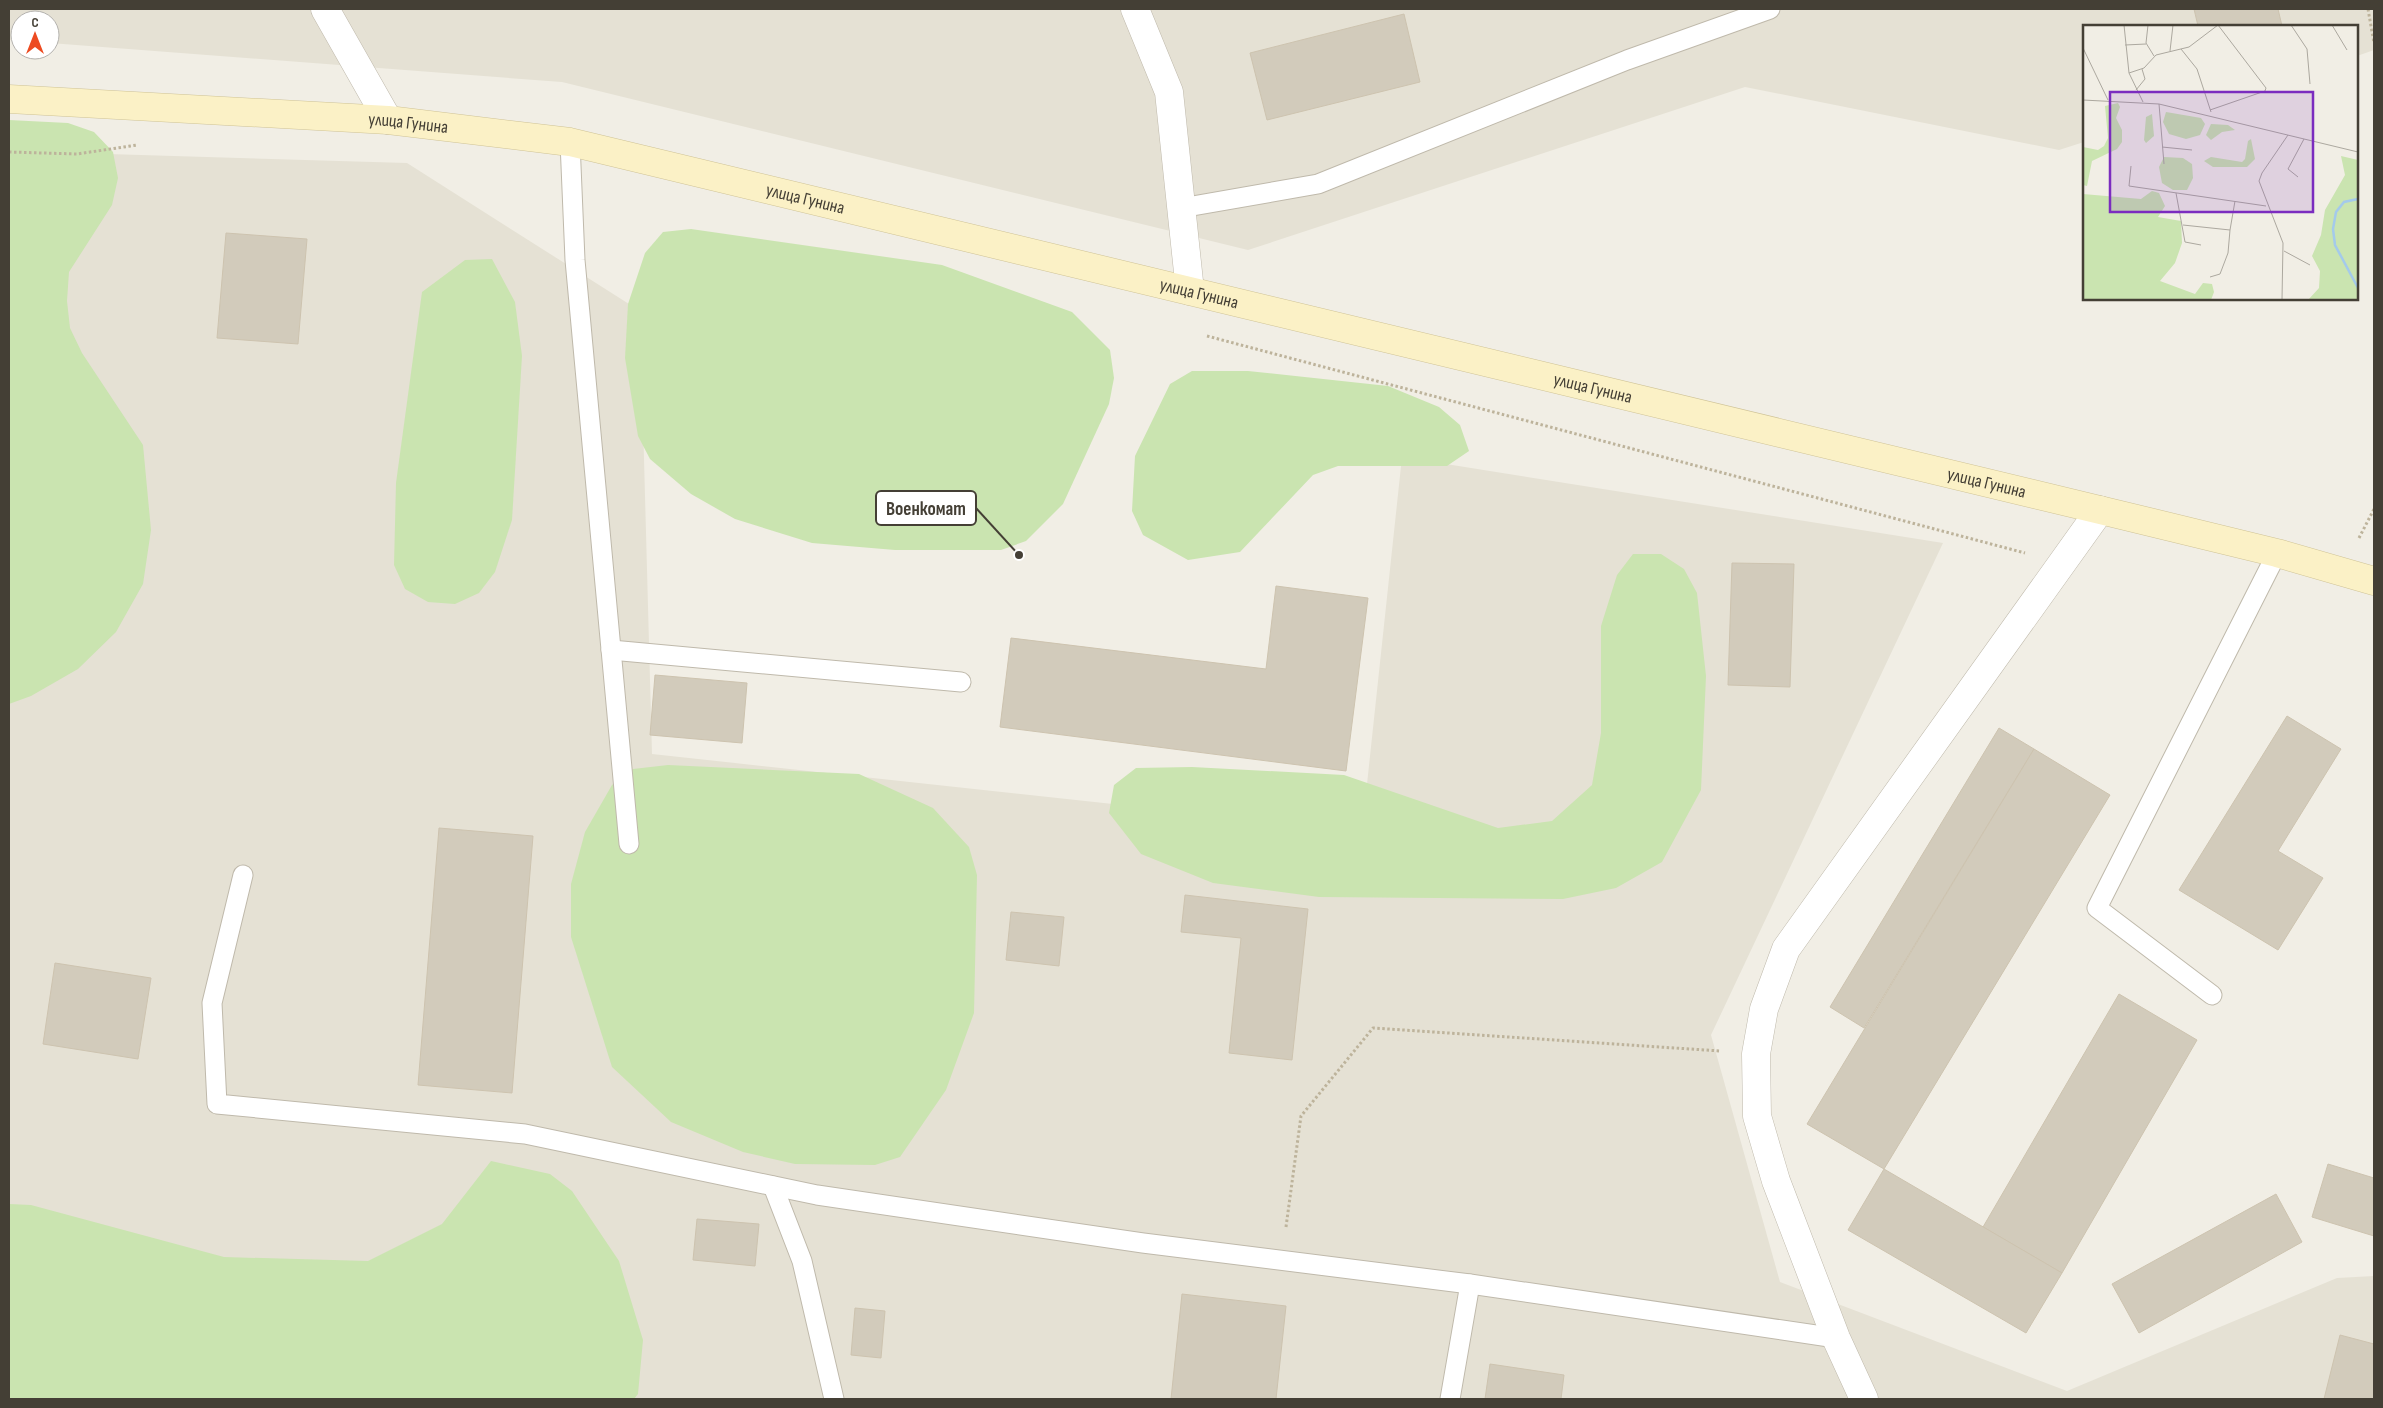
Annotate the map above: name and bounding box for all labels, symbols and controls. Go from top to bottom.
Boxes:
north arrow [10,10,60,60]
text: С [31,14,39,31]
inset map [2083,25,2358,300]
street label: улица Гунина [368,108,449,138]
street label: улица Гунина [764,179,847,218]
street label: улица Гунина [1158,274,1241,313]
street label: улица Гунина [1552,368,1634,408]
street label: улица Гунина [1945,463,2028,502]
callout: Военкомат [876,491,976,525]
text: Военкомат [886,498,966,521]

